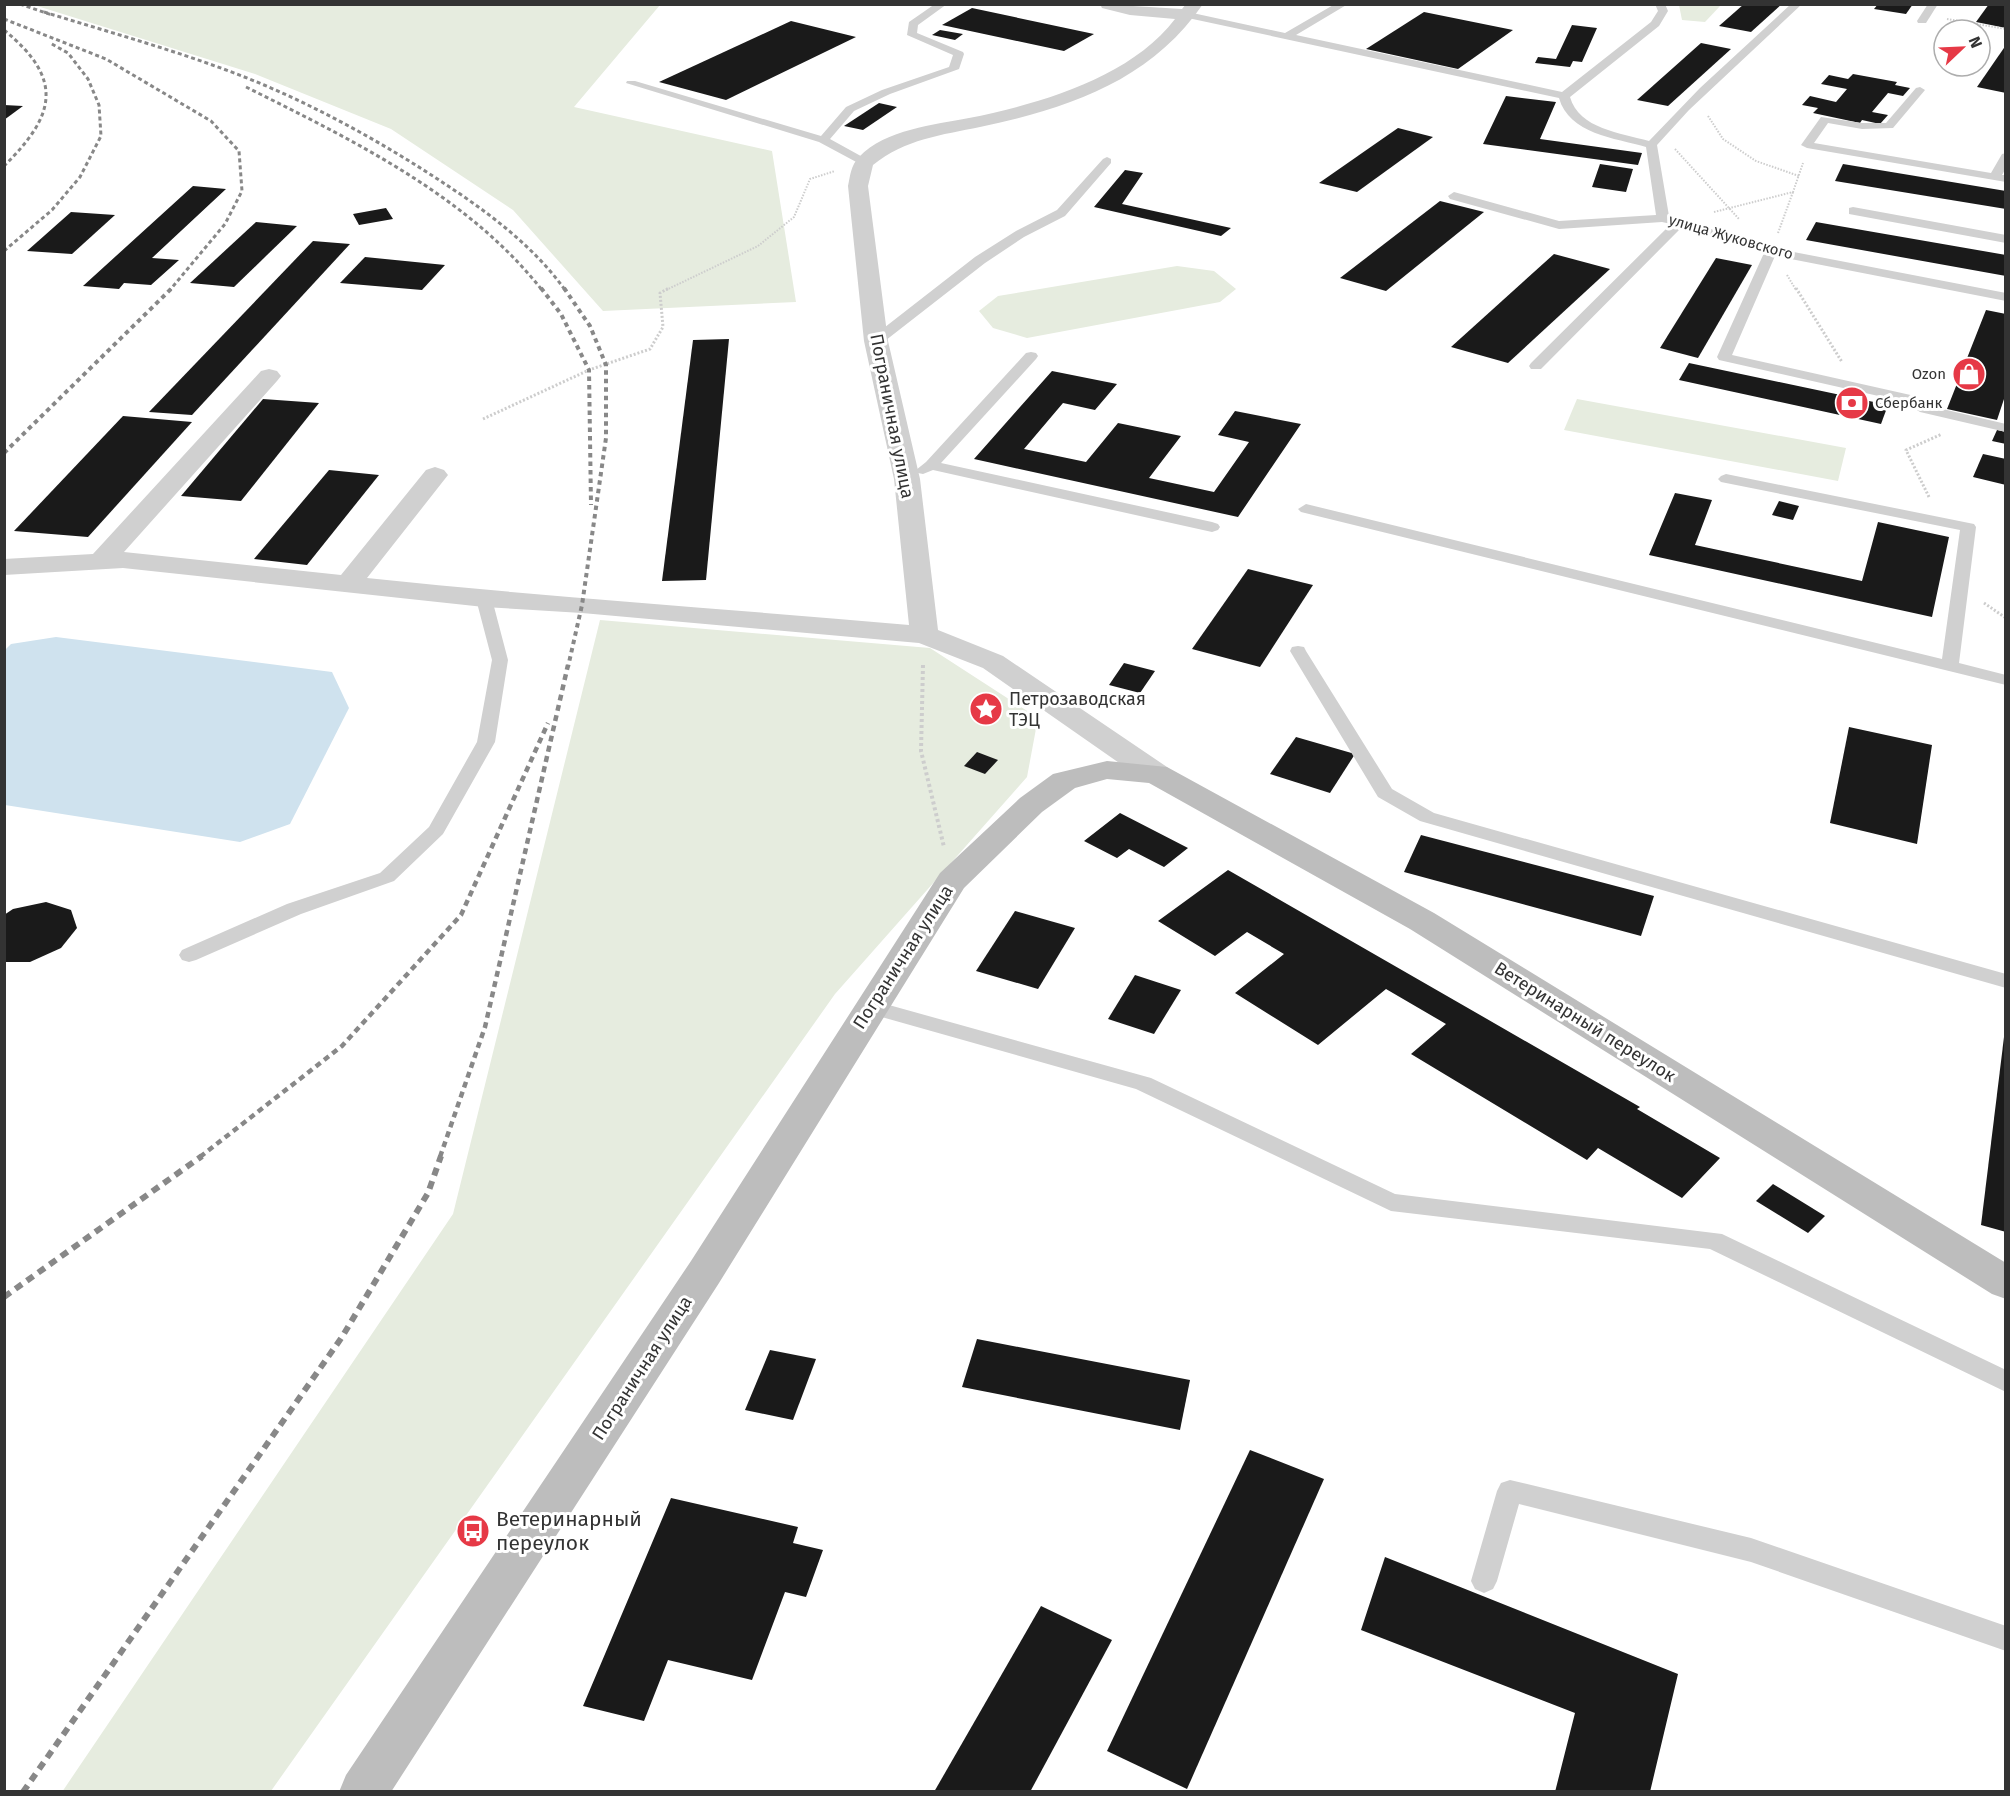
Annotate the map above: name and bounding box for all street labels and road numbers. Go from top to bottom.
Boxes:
street label: улица Жуковского [1667,211,1795,263]
street label: Пограничная улица [865,332,919,500]
street label: Пограничная улица [848,881,958,1033]
street label: Ветеринарный переулок [1490,957,1680,1087]
street label: Пограничная улица [587,1292,697,1444]

